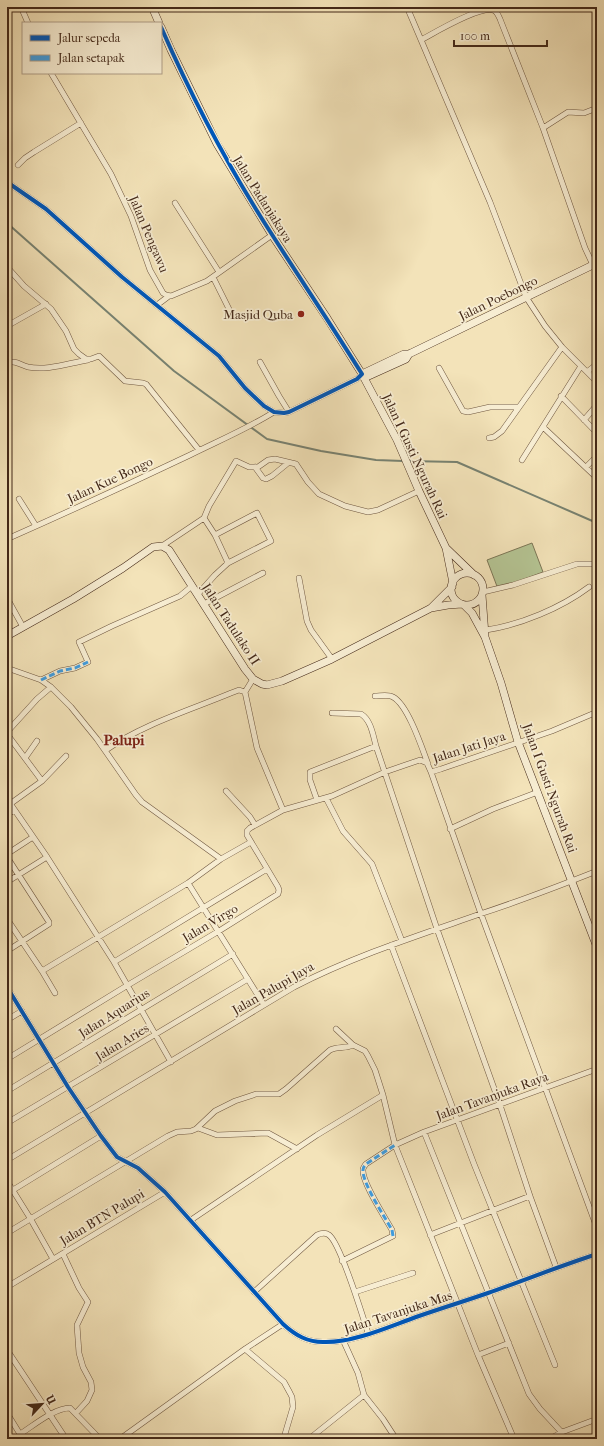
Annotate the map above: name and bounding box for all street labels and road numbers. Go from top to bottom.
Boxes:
street label: Jalan Padanjakaya [230,152,296,246]
street label: Jalan Pengawu [126,192,172,275]
street label: Jalan Poebongo [455,272,540,324]
street label: Jalan I Gusti Ngurah Rai [379,390,451,521]
street label: Jalan Kue Bongo [64,454,155,507]
street label: Jalan Tadulako II [198,580,263,668]
street label: Jalan I Gusti Ngurah Rai [519,720,580,855]
street label: Jalan Jati Jaya [430,728,508,766]
street label: Jalan Virgo [179,900,241,946]
street label: Jalan Palupi Jaya [229,958,317,1018]
street label: Jalan Aquarius [75,985,152,1041]
street label: Jalan Aries [92,1020,152,1064]
street label: Jalan Tavanjuka Raya [433,1068,551,1124]
street label: Jalan BTN Palupi [56,1186,147,1249]
street label: Jalan Tavanjuka Mas [341,1287,454,1337]

